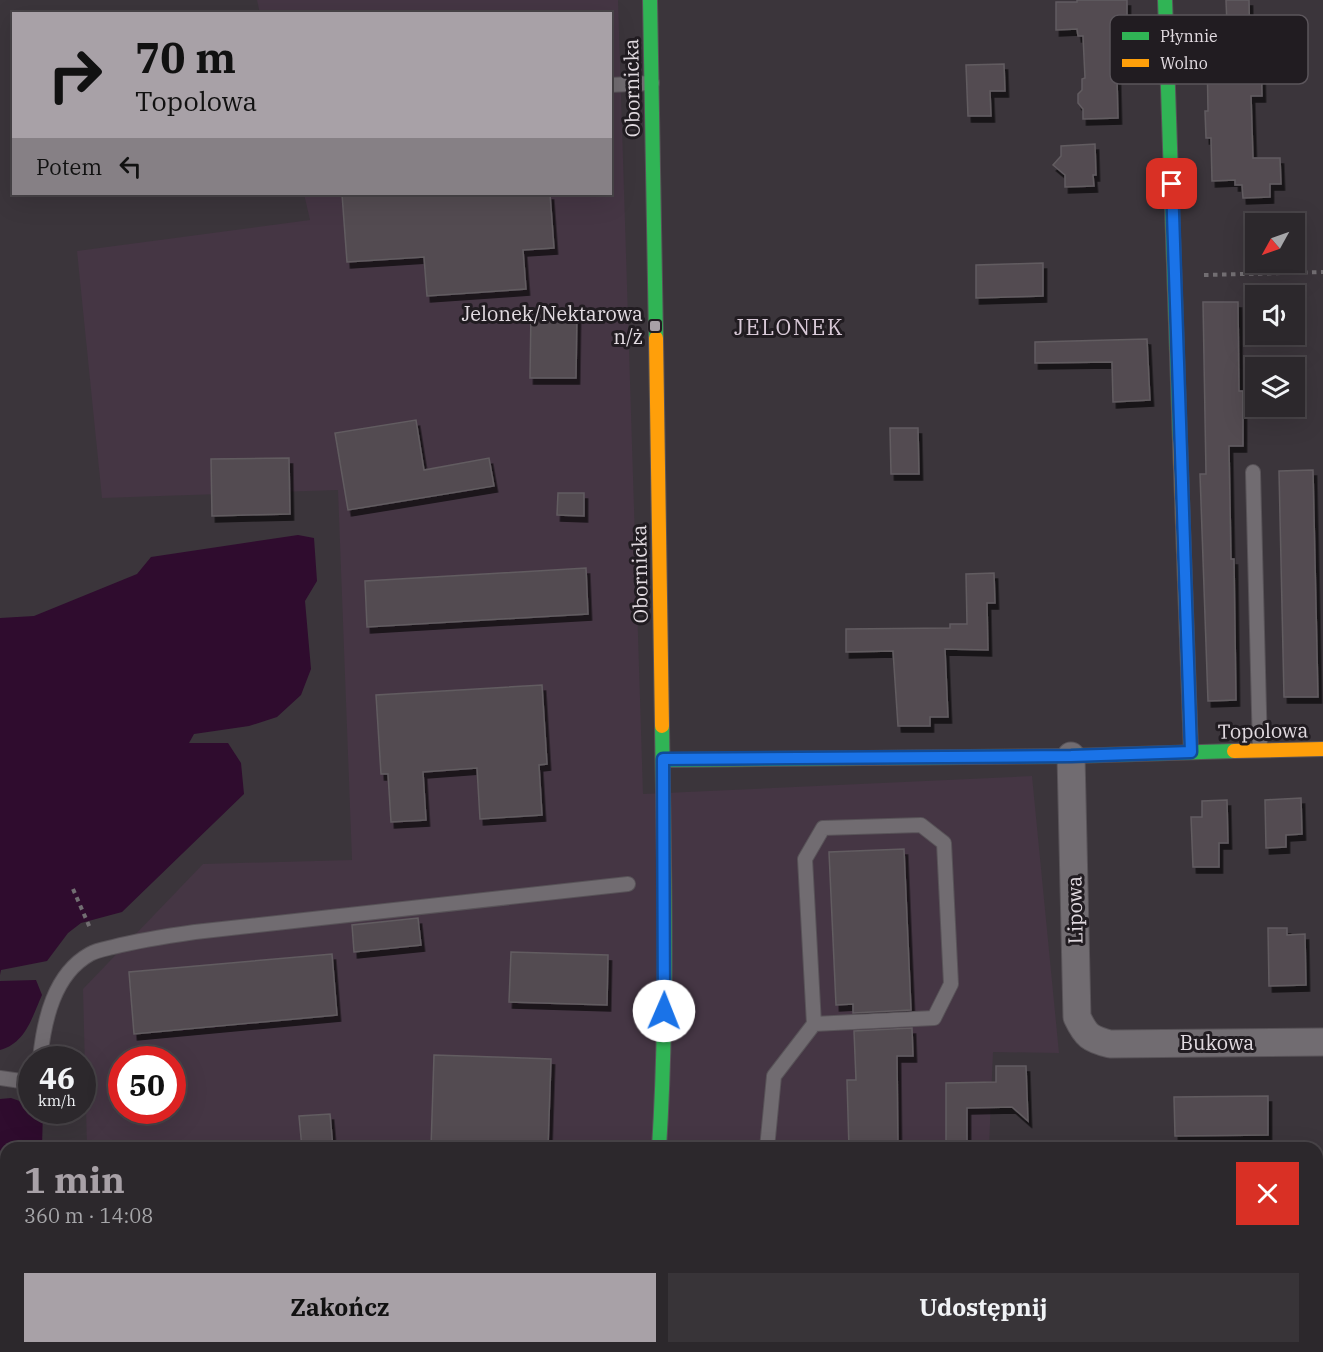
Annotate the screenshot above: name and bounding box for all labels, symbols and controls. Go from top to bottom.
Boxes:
legend [1110,15,1308,84]
text: Płynnie [1160,26,1218,46]
text: 70 m [135,30,236,85]
icon: right [36,36,114,114]
street label: Obornicka [617,38,646,138]
text: Wolno [1160,53,1208,73]
text: Topolowa [135,83,257,118]
icon: left [114,150,147,183]
text: Potem [36,152,102,181]
pin [1146,158,1197,209]
icon: arrive [1155,167,1188,200]
north arrow [1245,213,1305,273]
map controls [1245,213,1305,417]
button: sound [1245,285,1305,345]
place label: Jelonek/Nektarowa n/ż [461,300,643,350]
district label: JELONEK [734,312,844,341]
marker: Jelonek/Nektarowa n/ż [648,319,662,333]
button: layers [1245,357,1305,417]
street label: Obornicka [625,524,654,624]
street label: Topolowa [1217,716,1309,745]
street label: Lipowa [1060,876,1089,944]
position arrow [632,979,696,1043]
street label: Bukowa [1180,1029,1254,1056]
speed limit sign: 50 [108,1046,186,1124]
text: 46 [39,1058,75,1097]
text: km/h [38,1091,76,1110]
text: 1 min [24,1156,125,1203]
button: close [1236,1162,1299,1225]
text: 360 m · 14:08 [24,1202,153,1229]
button: Zakończ [24,1273,656,1342]
button: Udostępnij [668,1273,1299,1342]

